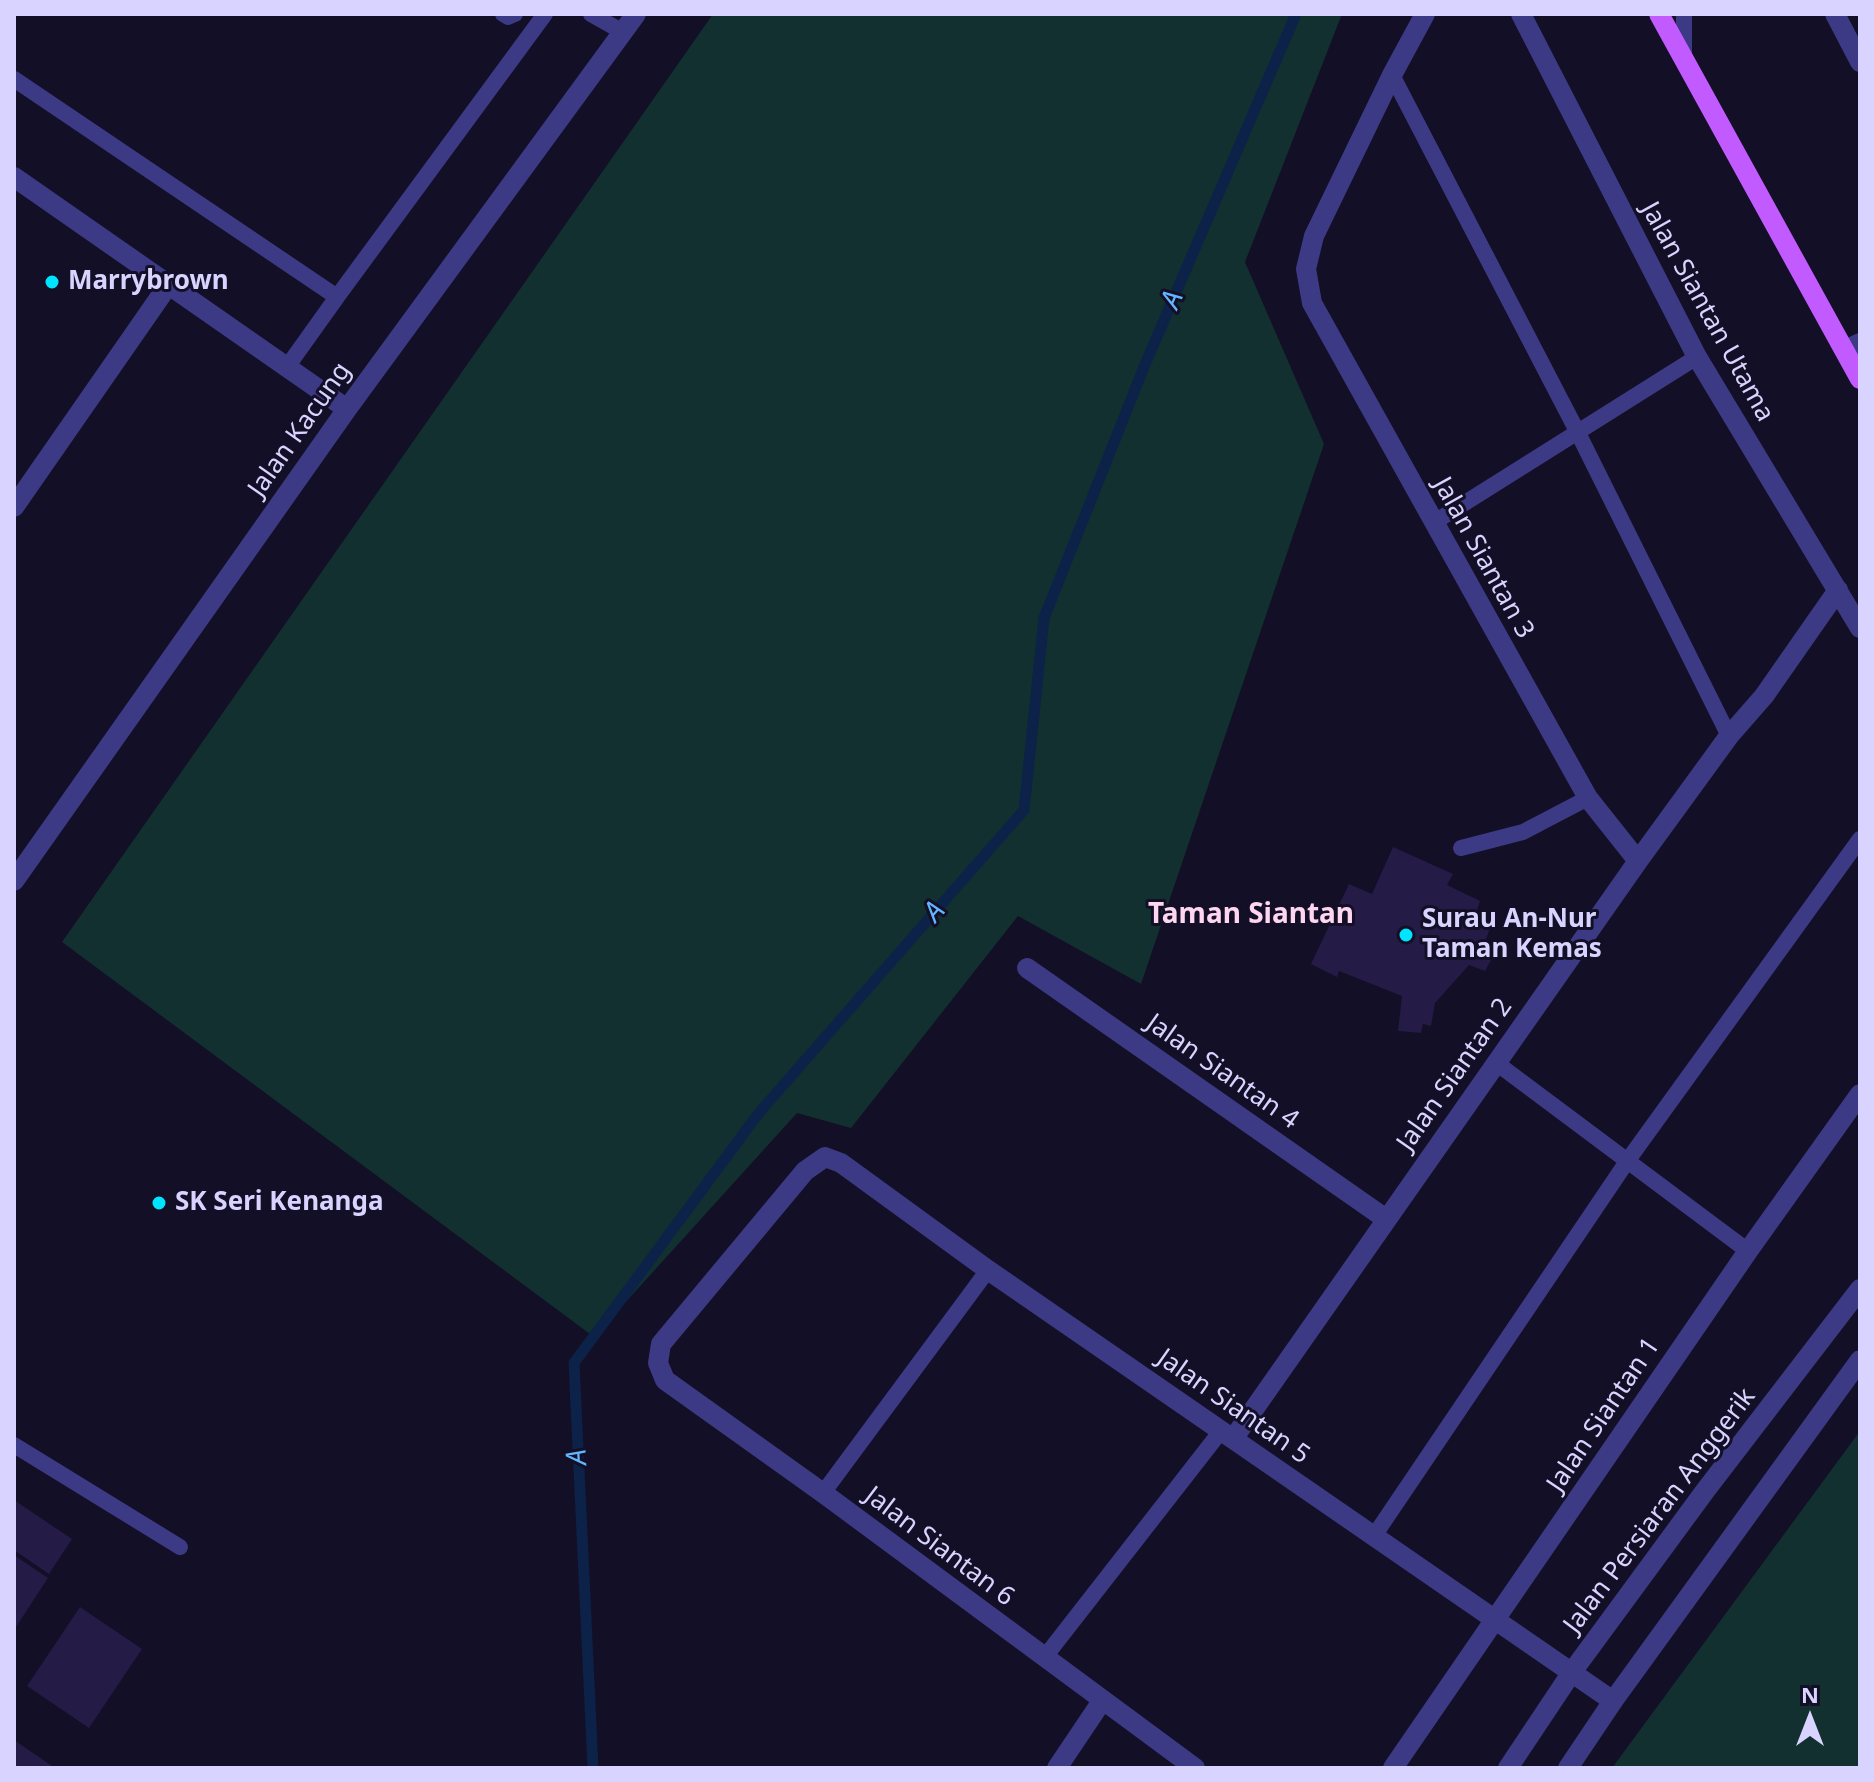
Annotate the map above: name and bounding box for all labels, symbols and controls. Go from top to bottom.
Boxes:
street label: Jalan Siantan Utama [1634,197,1780,427]
place label: Marrybrown [68,266,229,298]
marker: Marrybrown [43,273,61,291]
water label: A [1154,286,1192,314]
street label: Jalan Kacung [242,357,358,503]
street label: Jalan Siantan 3 [1426,472,1540,644]
water label: A [917,895,953,929]
district label: Taman Siantan [1148,898,1354,932]
place label: Surau An-Nur Taman Kemas [1422,904,1602,966]
marker: Surau An-Nur Taman Kemas [1397,926,1415,944]
street label: Jalan Siantan 2 [1391,993,1519,1157]
street label: Jalan Siantan 4 [1140,1008,1304,1136]
place label: SK Seri Kenanga [175,1187,384,1219]
marker: SK Seri Kenanga [150,1194,168,1212]
street label: Jalan Siantan 1 [1541,1332,1667,1498]
street label: Jalan Siantan 5 [1151,1343,1315,1471]
street label: Jalan Persiaran Anggerik [1558,1382,1762,1640]
water label: A [561,1448,595,1466]
street label: Jalan Siantan 6 [858,1481,1020,1613]
north arrow [1770,1678,1850,1758]
text: N [1801,1679,1819,1709]

